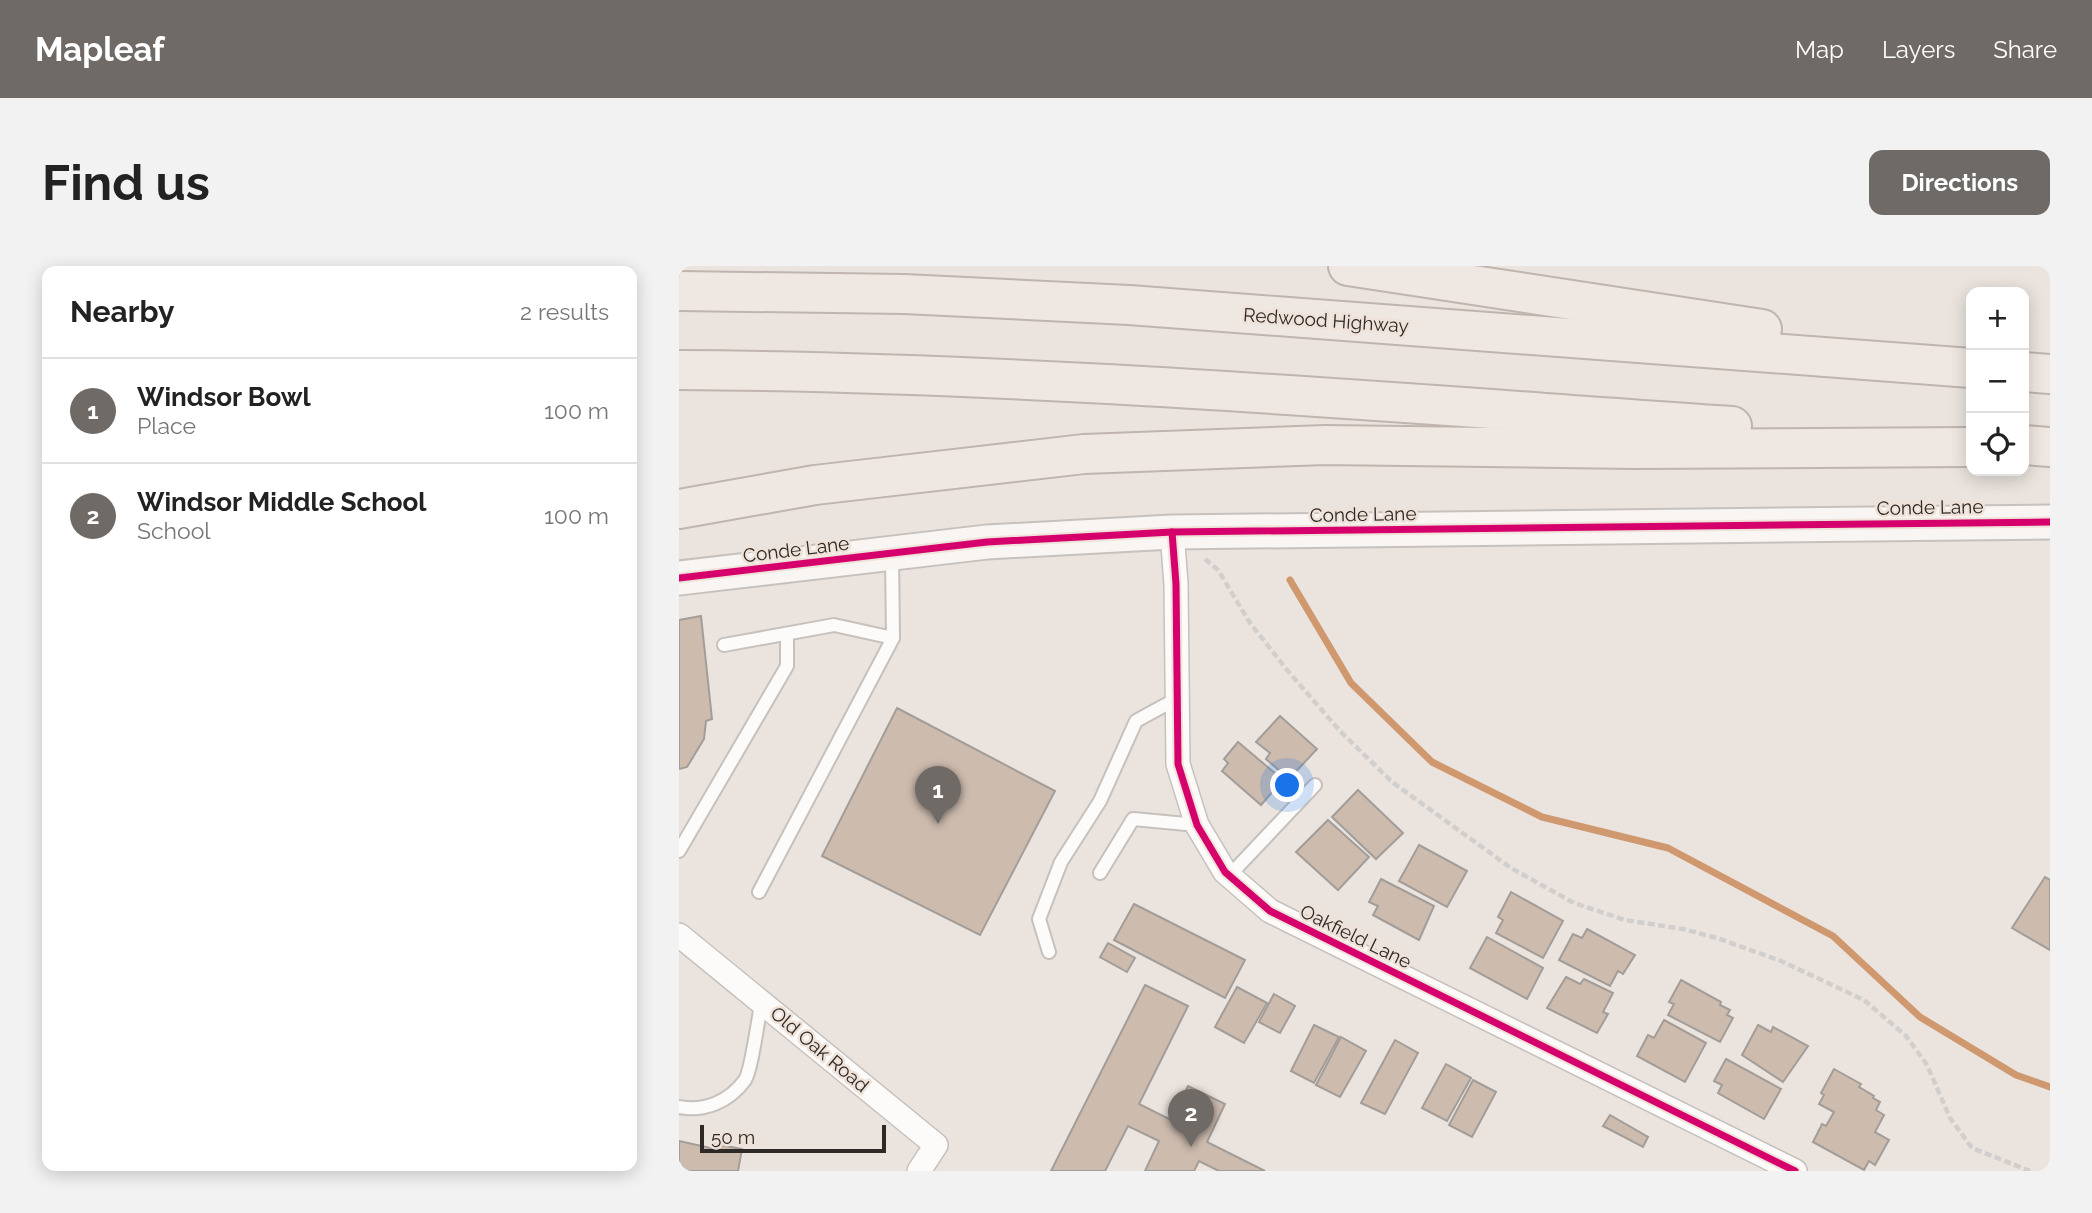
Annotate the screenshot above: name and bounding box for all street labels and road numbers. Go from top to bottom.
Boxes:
street label: Redwood Highway [1243,303,1409,337]
street label: Conde Lane [1876,495,1984,519]
street label: Conde Lane [1309,502,1417,526]
street label: Conde Lane [742,532,850,566]
street label: Oakfield Lane [1297,900,1415,972]
street label: Old Oak Road [767,1002,873,1096]

